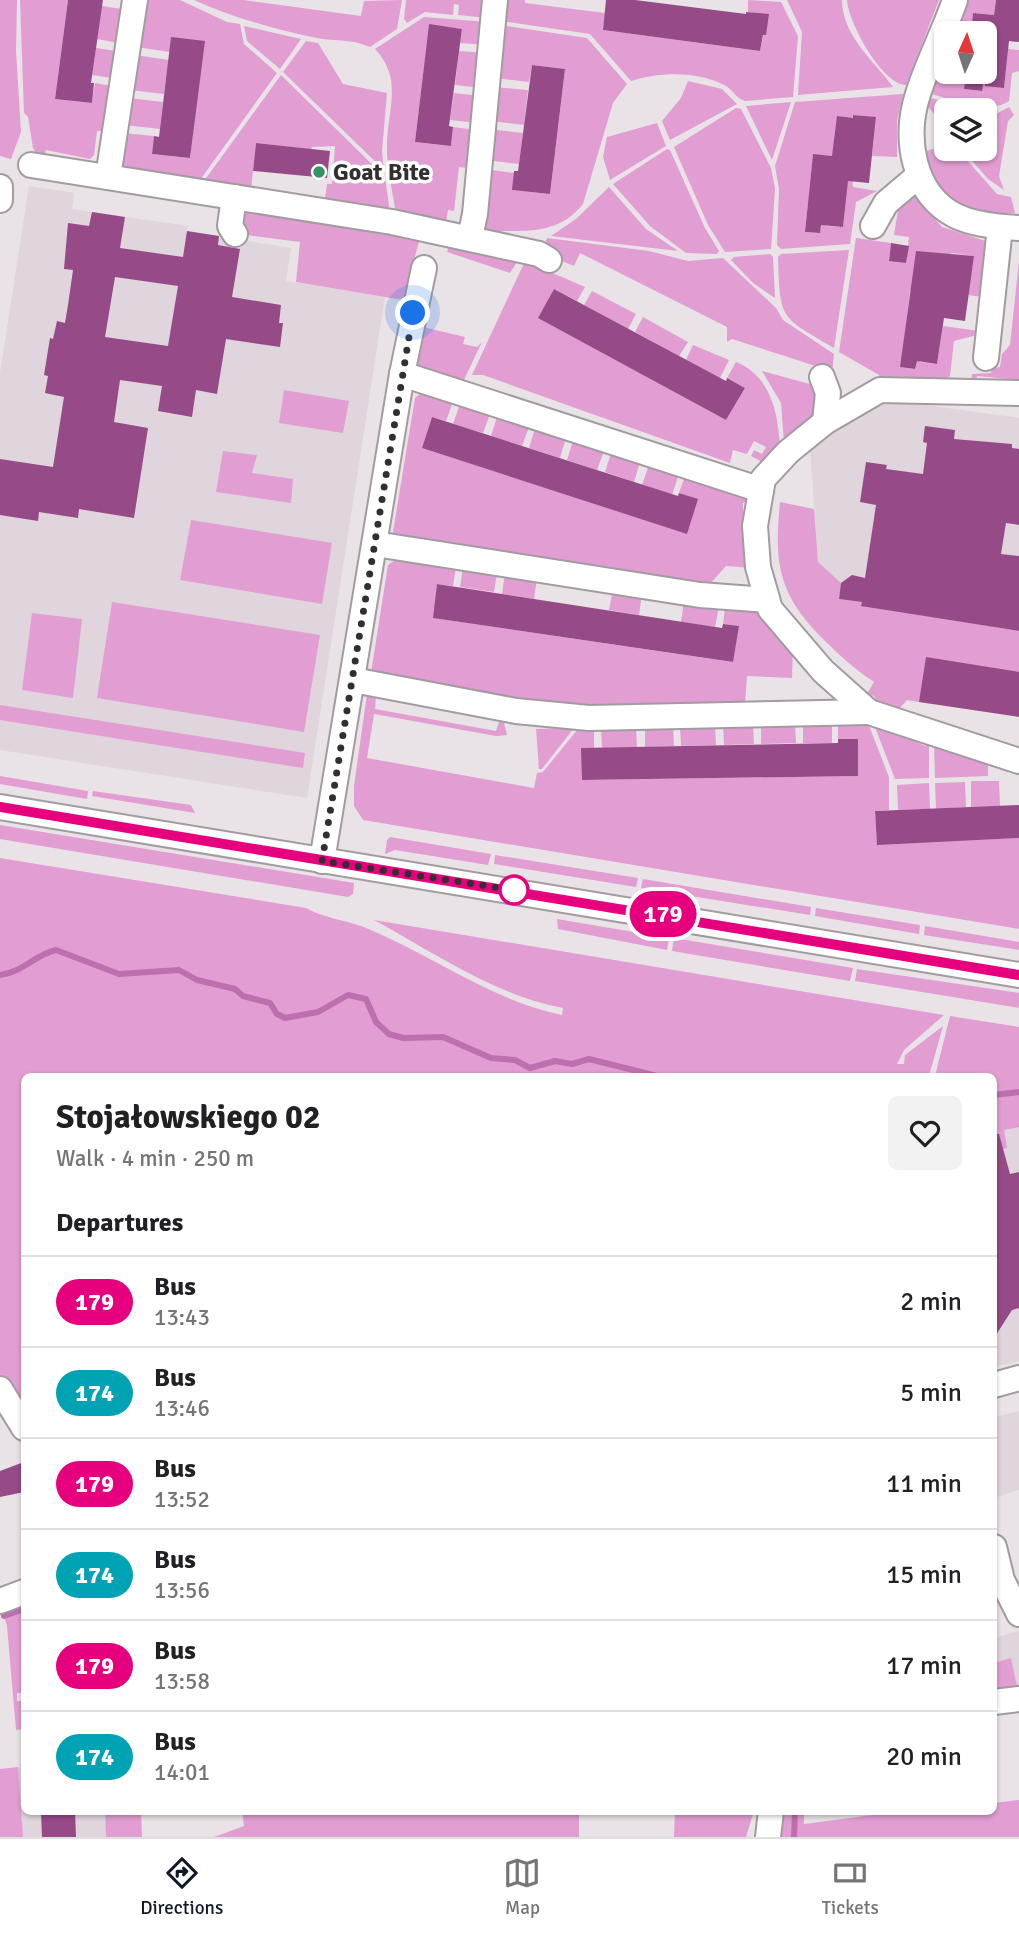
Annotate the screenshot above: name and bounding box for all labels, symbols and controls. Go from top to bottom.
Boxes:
north arrow [934,21,998,84]
map controls [934,21,997,161]
button: layers [934,98,997,161]
place label: Goat Bite [333,157,430,187]
marker: Goat Bite [311,164,327,180]
your location [395,295,430,330]
unlabelled marker [499,875,529,905]
line badge: 179 [623,891,703,937]
text: 179 [644,899,682,929]
button: heart [888,1096,962,1170]
text: Stojałowskiego 02 [56,1097,321,1138]
text: Walk · 4 min · 250 m [56,1144,254,1173]
text: Departures [56,1207,183,1239]
text: Bus [154,1271,196,1303]
text: 2 min [900,1286,962,1318]
text: 179 [75,1287,114,1317]
text: 13:43 [154,1303,210,1332]
text: Bus [154,1362,196,1394]
text: 5 min [900,1377,962,1409]
text: 174 [75,1378,114,1408]
text: 13:46 [154,1394,210,1423]
text: Bus [154,1453,196,1485]
text: 11 min [886,1468,962,1500]
text: 179 [75,1469,114,1499]
text: 13:52 [154,1485,210,1514]
text: Bus [154,1544,196,1576]
text: 15 min [886,1559,962,1591]
text: 174 [75,1560,114,1590]
text: 13:56 [154,1576,210,1605]
text: Bus [154,1635,196,1667]
text: 17 min [886,1650,962,1682]
text: 179 [75,1651,114,1681]
text: 13:58 [154,1667,210,1696]
text: Bus [154,1726,196,1758]
text: 20 min [886,1741,962,1773]
text: 174 [75,1742,114,1772]
text: 14:01 [154,1758,210,1787]
tab: Directions [140,1854,223,1920]
tab: Map [503,1854,541,1920]
tab: Tickets [822,1854,879,1920]

